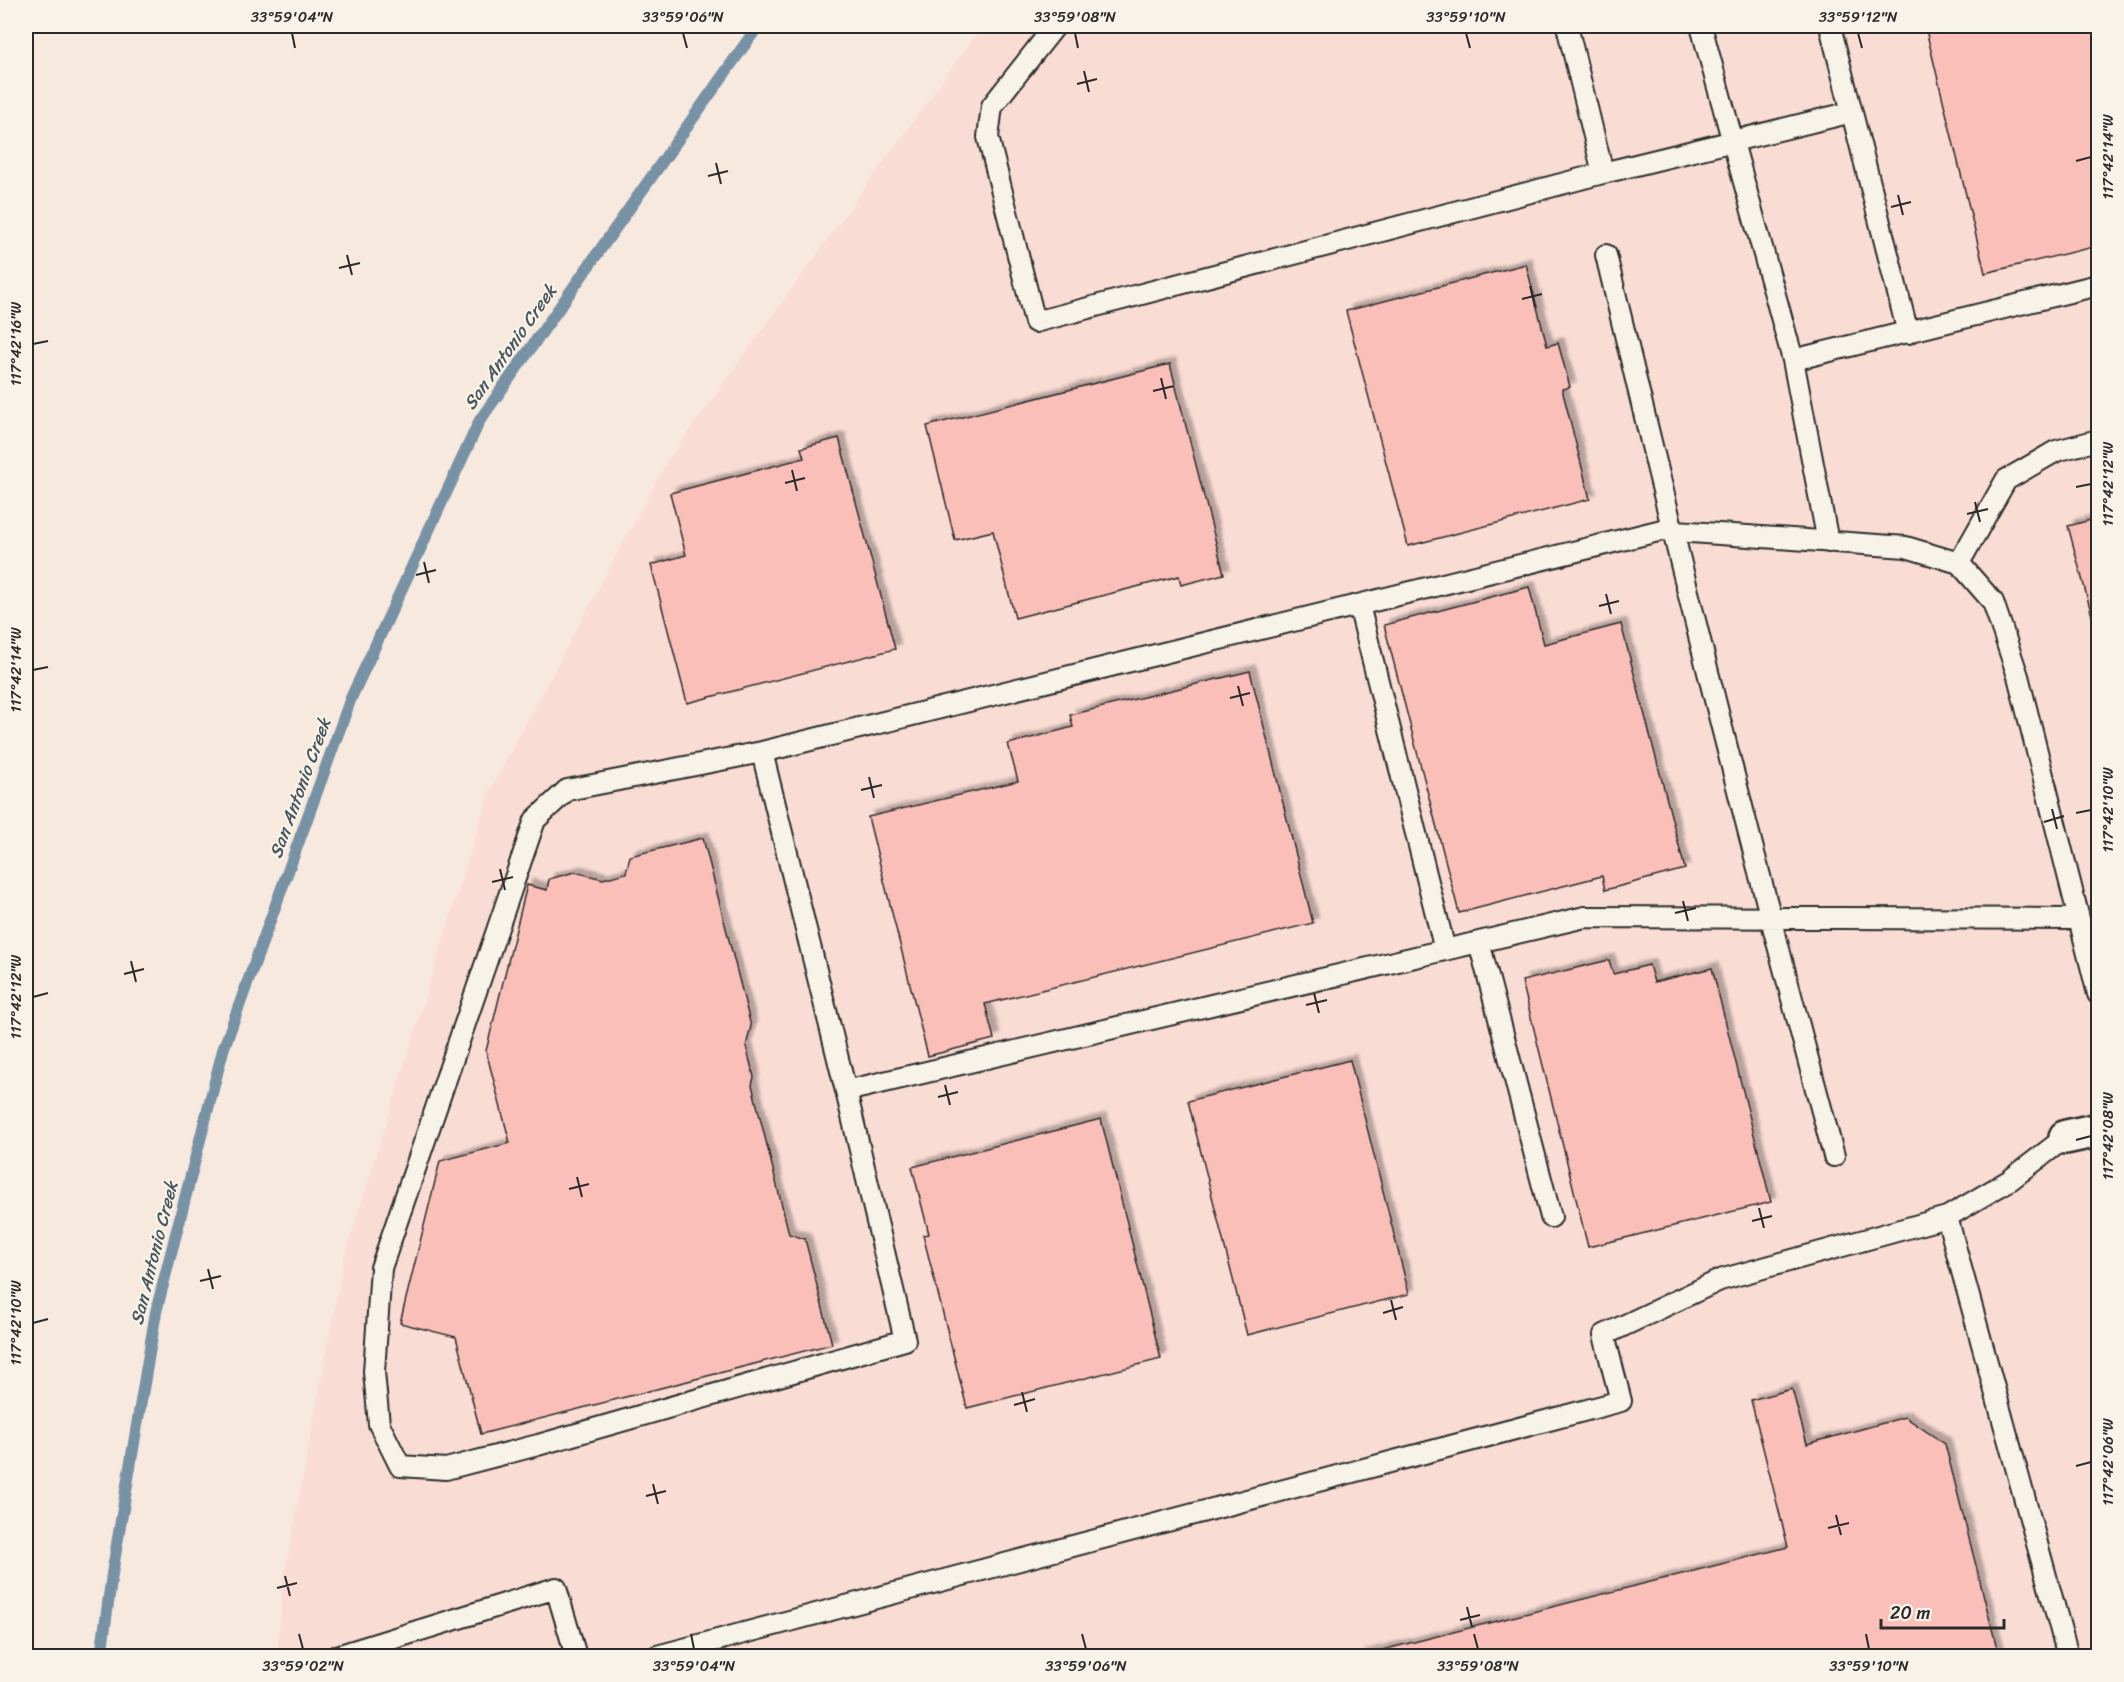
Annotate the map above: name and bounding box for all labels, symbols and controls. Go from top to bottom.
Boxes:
text: 33°59'04"N [251,4,334,30]
text: 33°59'06"N [642,4,724,30]
text: 33°59'08"N [1034,4,1117,30]
text: 33°59'10"N [1426,4,1506,30]
text: 33°59'12"N [1819,4,1898,30]
text: 117°42'14"W [2095,114,2121,200]
water label: San Antonio Creek [455,276,566,416]
text: 117°42'16"W [3,301,29,386]
text: 117°42'12"W [2095,441,2121,526]
text: 117°42'14"W [3,627,29,713]
water label: San Antonio Creek [260,712,341,863]
text: 117°42'10"W [2095,767,2121,853]
text: 117°42'12"W [3,954,29,1039]
text: 117°42'08"W [2095,1092,2121,1180]
water label: San Antonio Creek [121,1176,188,1328]
text: 117°42'10"W [3,1280,29,1366]
text: 117°42'06"W [2095,1418,2121,1506]
scale bar [1881,1592,2004,1630]
text: 20 m [1890,1597,1930,1629]
text: 33°59'02"N [262,1653,344,1679]
text: 33°59'04"N [653,1653,736,1679]
text: 33°59'06"N [1045,1653,1127,1679]
text: 33°59'08"N [1437,1653,1520,1679]
text: 33°59'10"N [1829,1653,1909,1679]

